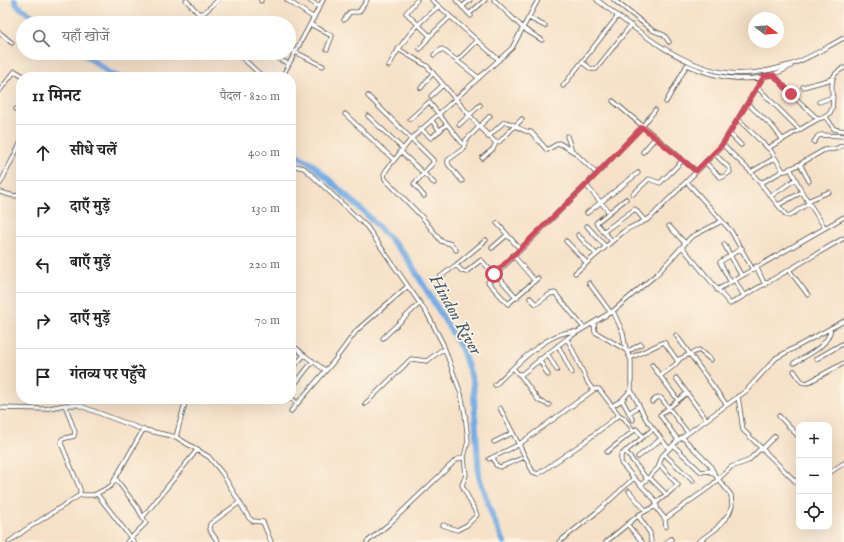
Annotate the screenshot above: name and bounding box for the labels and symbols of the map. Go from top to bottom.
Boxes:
north arrow [748,12,784,48]
route end [782,85,800,103]
route start [485,265,503,283]
water label: Hindon River [424,270,486,360]

